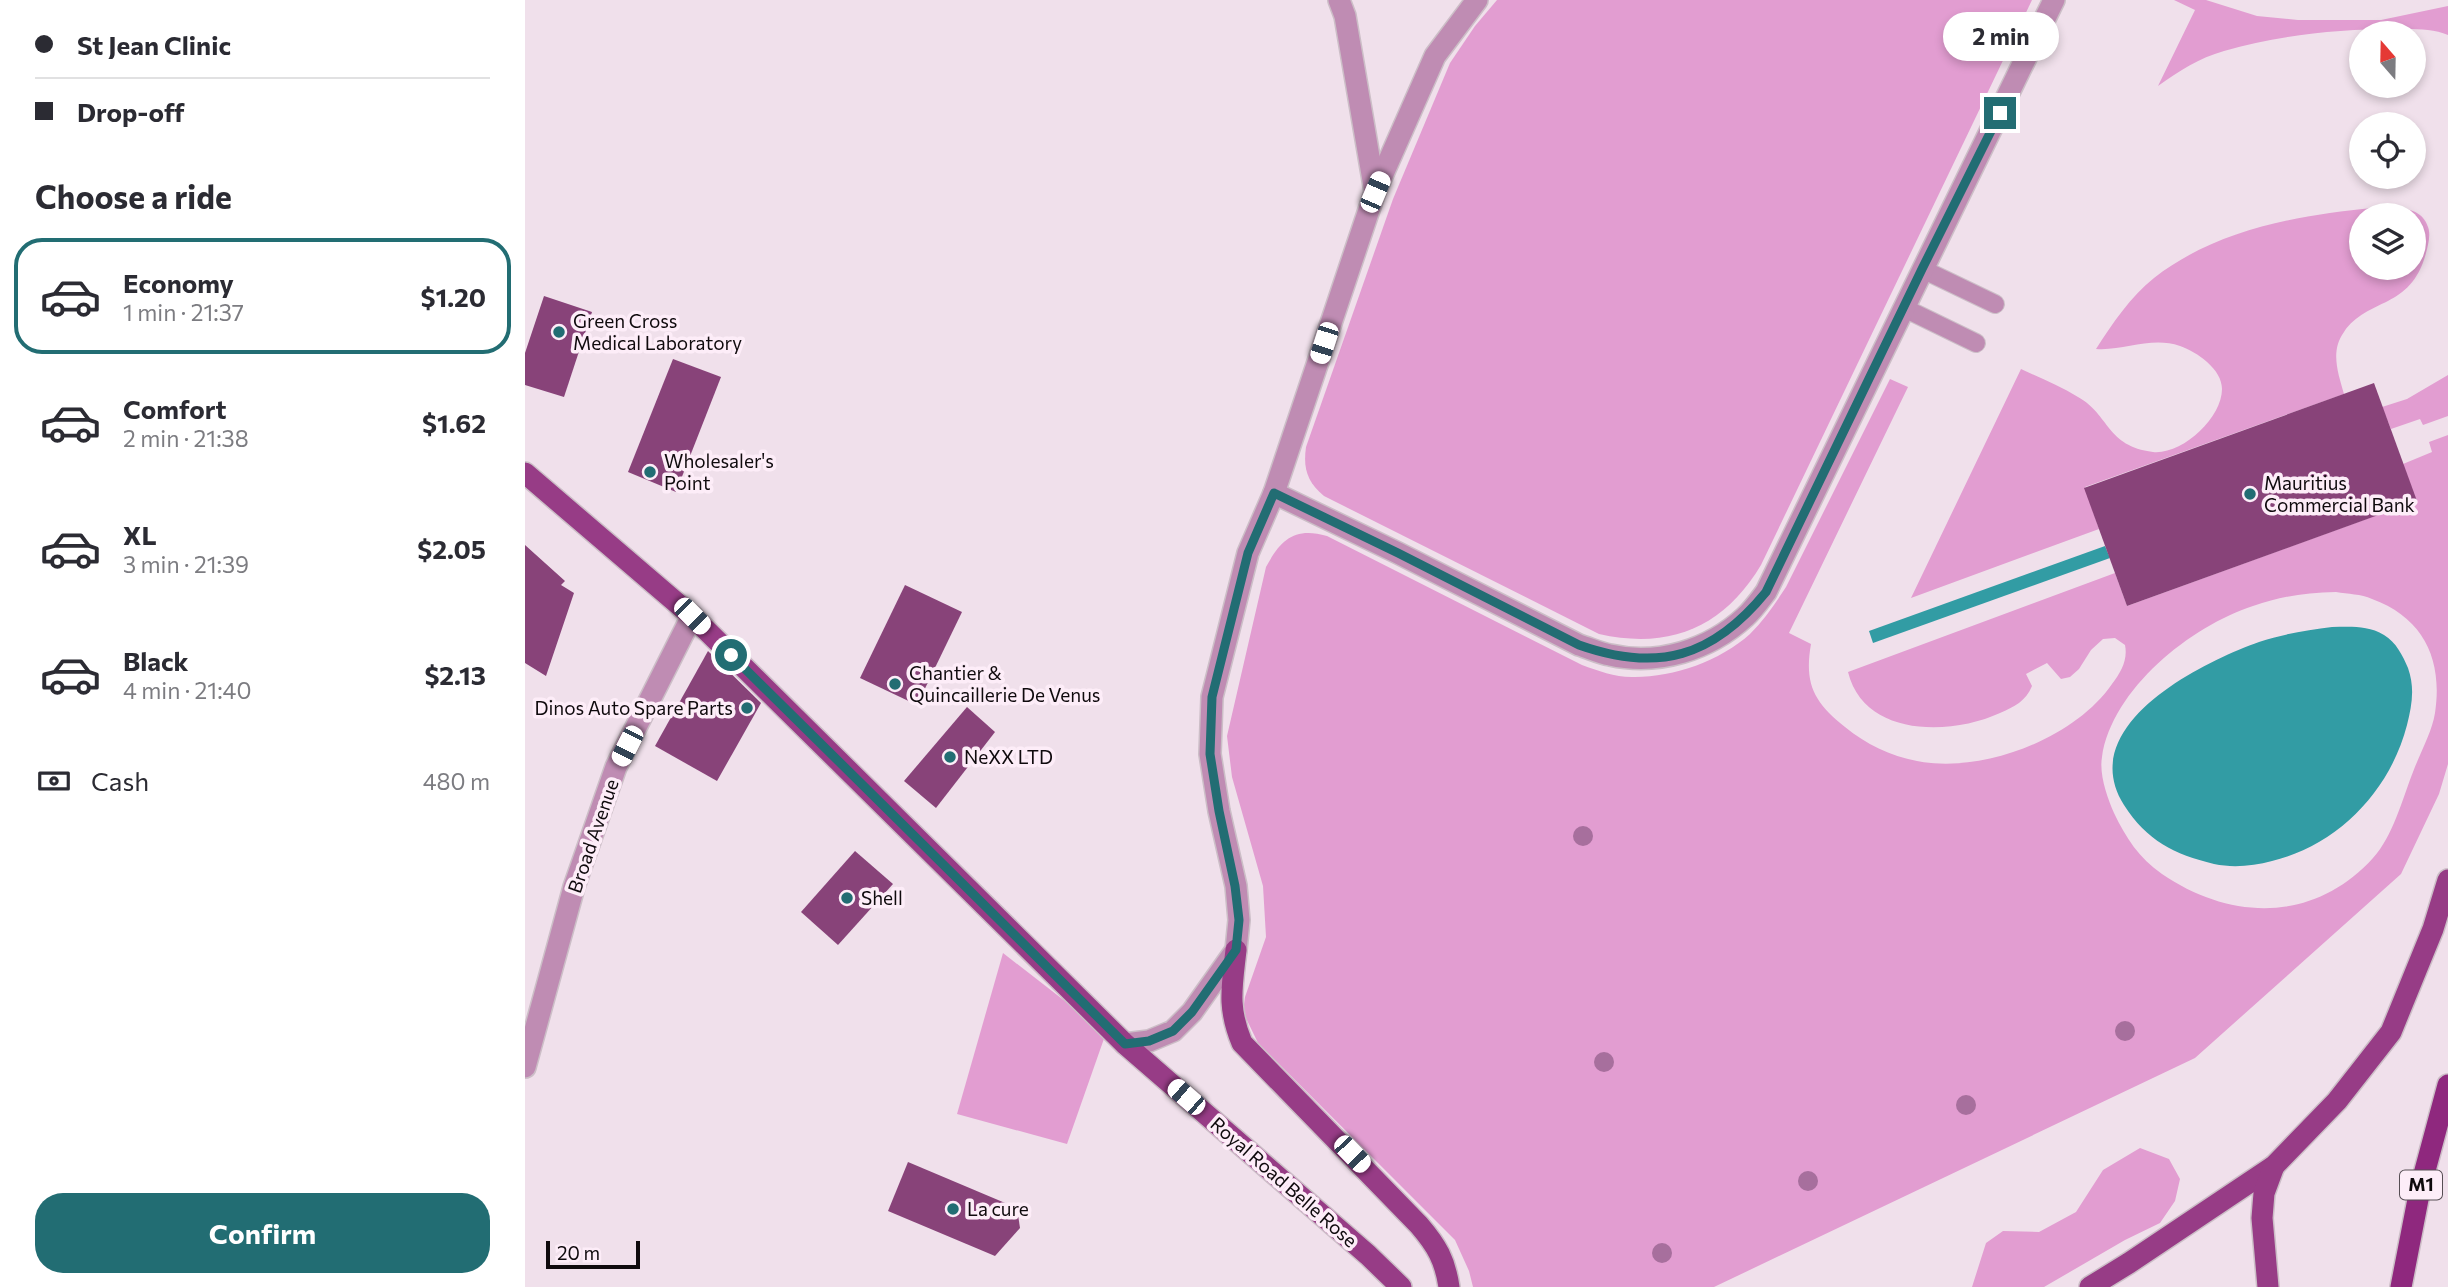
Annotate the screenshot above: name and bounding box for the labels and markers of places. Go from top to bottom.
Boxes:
place label: Green Cross Medical Laboratory [573,309,742,354]
marker: Green Cross Medical Laboratory [551,324,567,340]
place label: Wholesaler's Point [664,449,774,494]
marker: Wholesaler's Point [642,464,658,480]
place label: Mauritius Commercial Bank [2264,471,2415,516]
marker: Mauritius Commercial Bank [2242,486,2258,502]
place label: Chantier & Quincaillerie De Venus [909,661,1100,706]
marker: Chantier & Quincaillerie De Venus [887,676,903,692]
place label: Dinos Auto Spare Parts [534,696,733,719]
marker: Dinos Auto Spare Parts [739,700,755,716]
place label: NeXX LTD [964,745,1053,768]
marker: NeXX LTD [942,749,958,765]
place label: Shell [861,886,903,909]
marker: Shell [839,890,855,906]
place label: La cure [967,1197,1029,1220]
marker: La cure [945,1201,961,1217]

